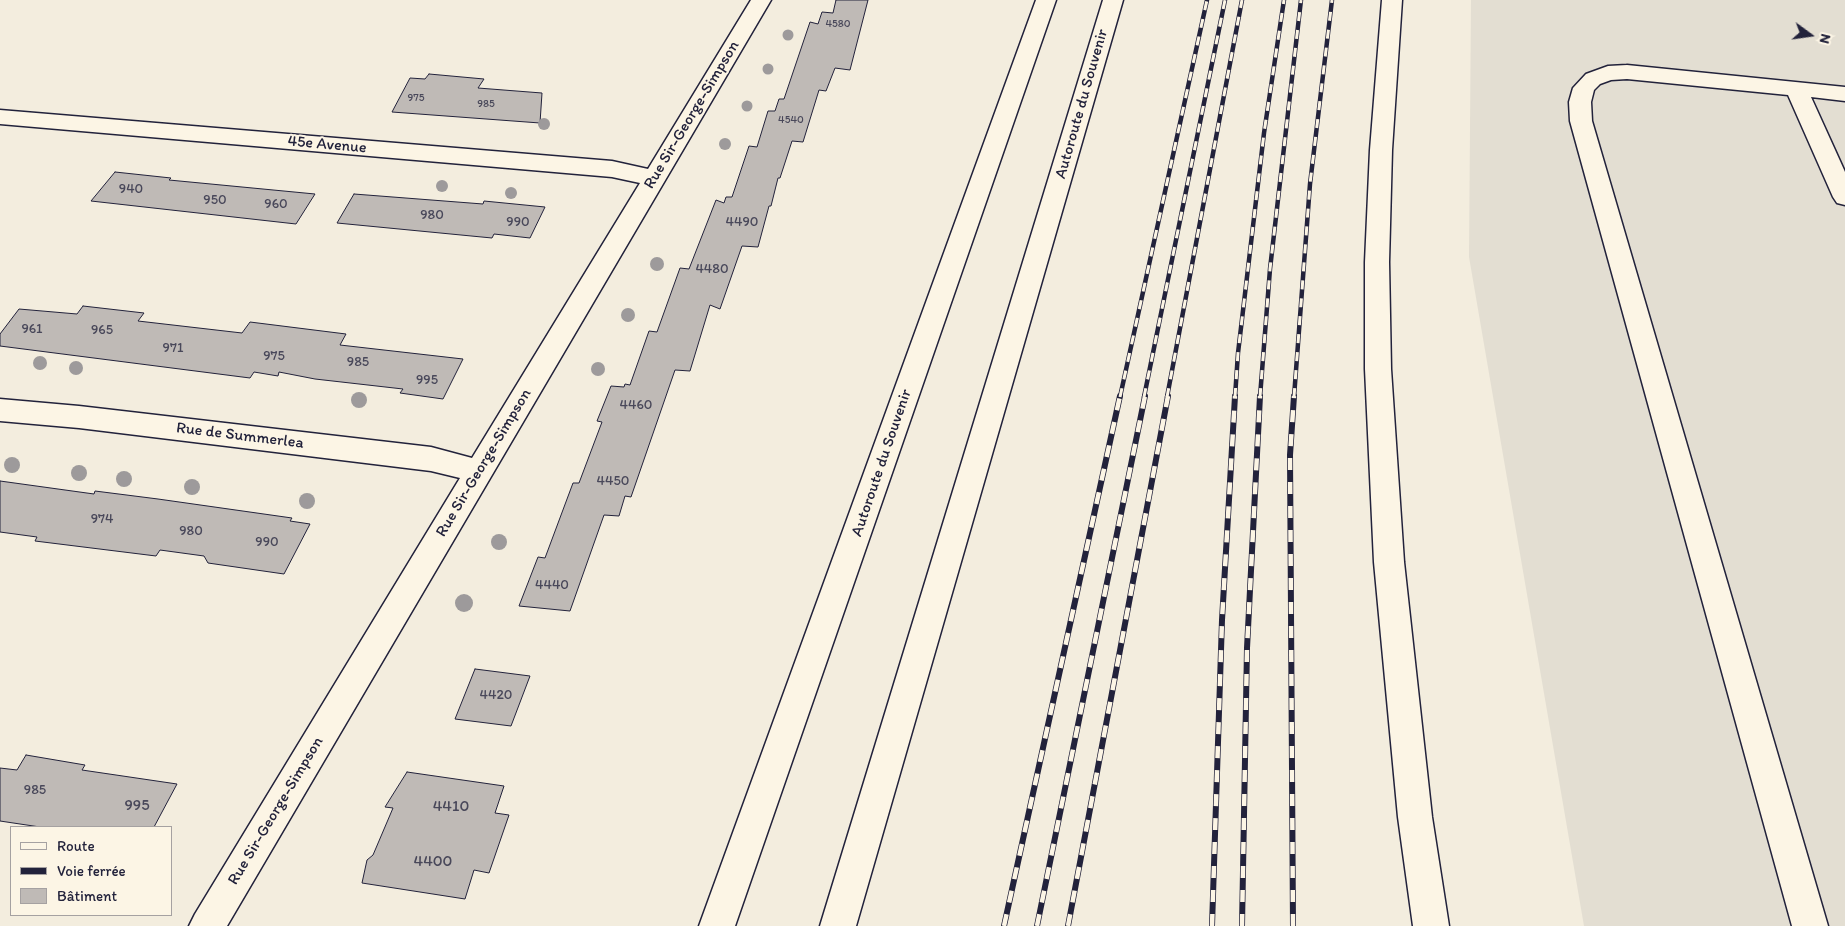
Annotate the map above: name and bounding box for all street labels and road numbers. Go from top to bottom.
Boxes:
street label: Autoroute du Souvenir [1051,27,1113,181]
street label: Rue Sir-George-Simpson [640,37,744,193]
street label: 45e Avenue [287,132,367,158]
street label: Rue Sir-George-Simpson [432,385,536,541]
street label: Autoroute du Souvenir [848,387,916,539]
street label: Rue de Summerlea [175,419,305,453]
street label: Rue Sir-George-Simpson [224,733,328,889]

